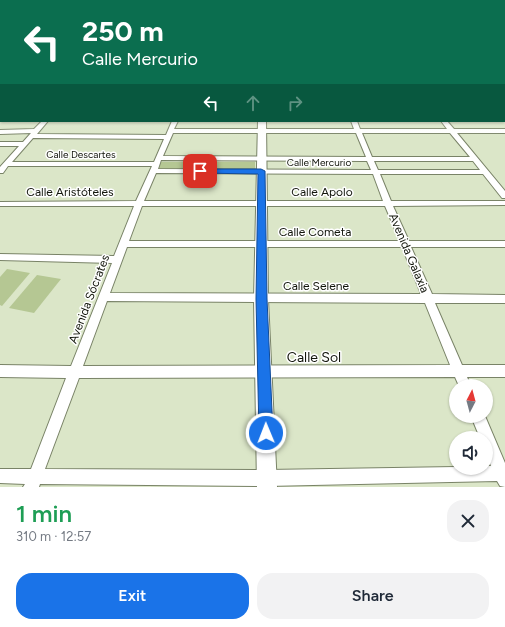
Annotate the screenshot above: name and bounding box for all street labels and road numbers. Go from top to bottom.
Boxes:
street label: Calle Descartes [46,148,116,161]
street label: Calle Mercurio [287,156,351,169]
street label: Calle Aristóteles [26,185,114,199]
street label: Calle Apolo [291,185,353,199]
street label: Avenida Galaxia [386,211,432,295]
street label: Calle Cometa [279,225,351,239]
street label: Avenida Sócrates [66,252,113,345]
street label: Calle Selene [283,279,349,293]
street label: Calle Sol [287,349,341,366]

